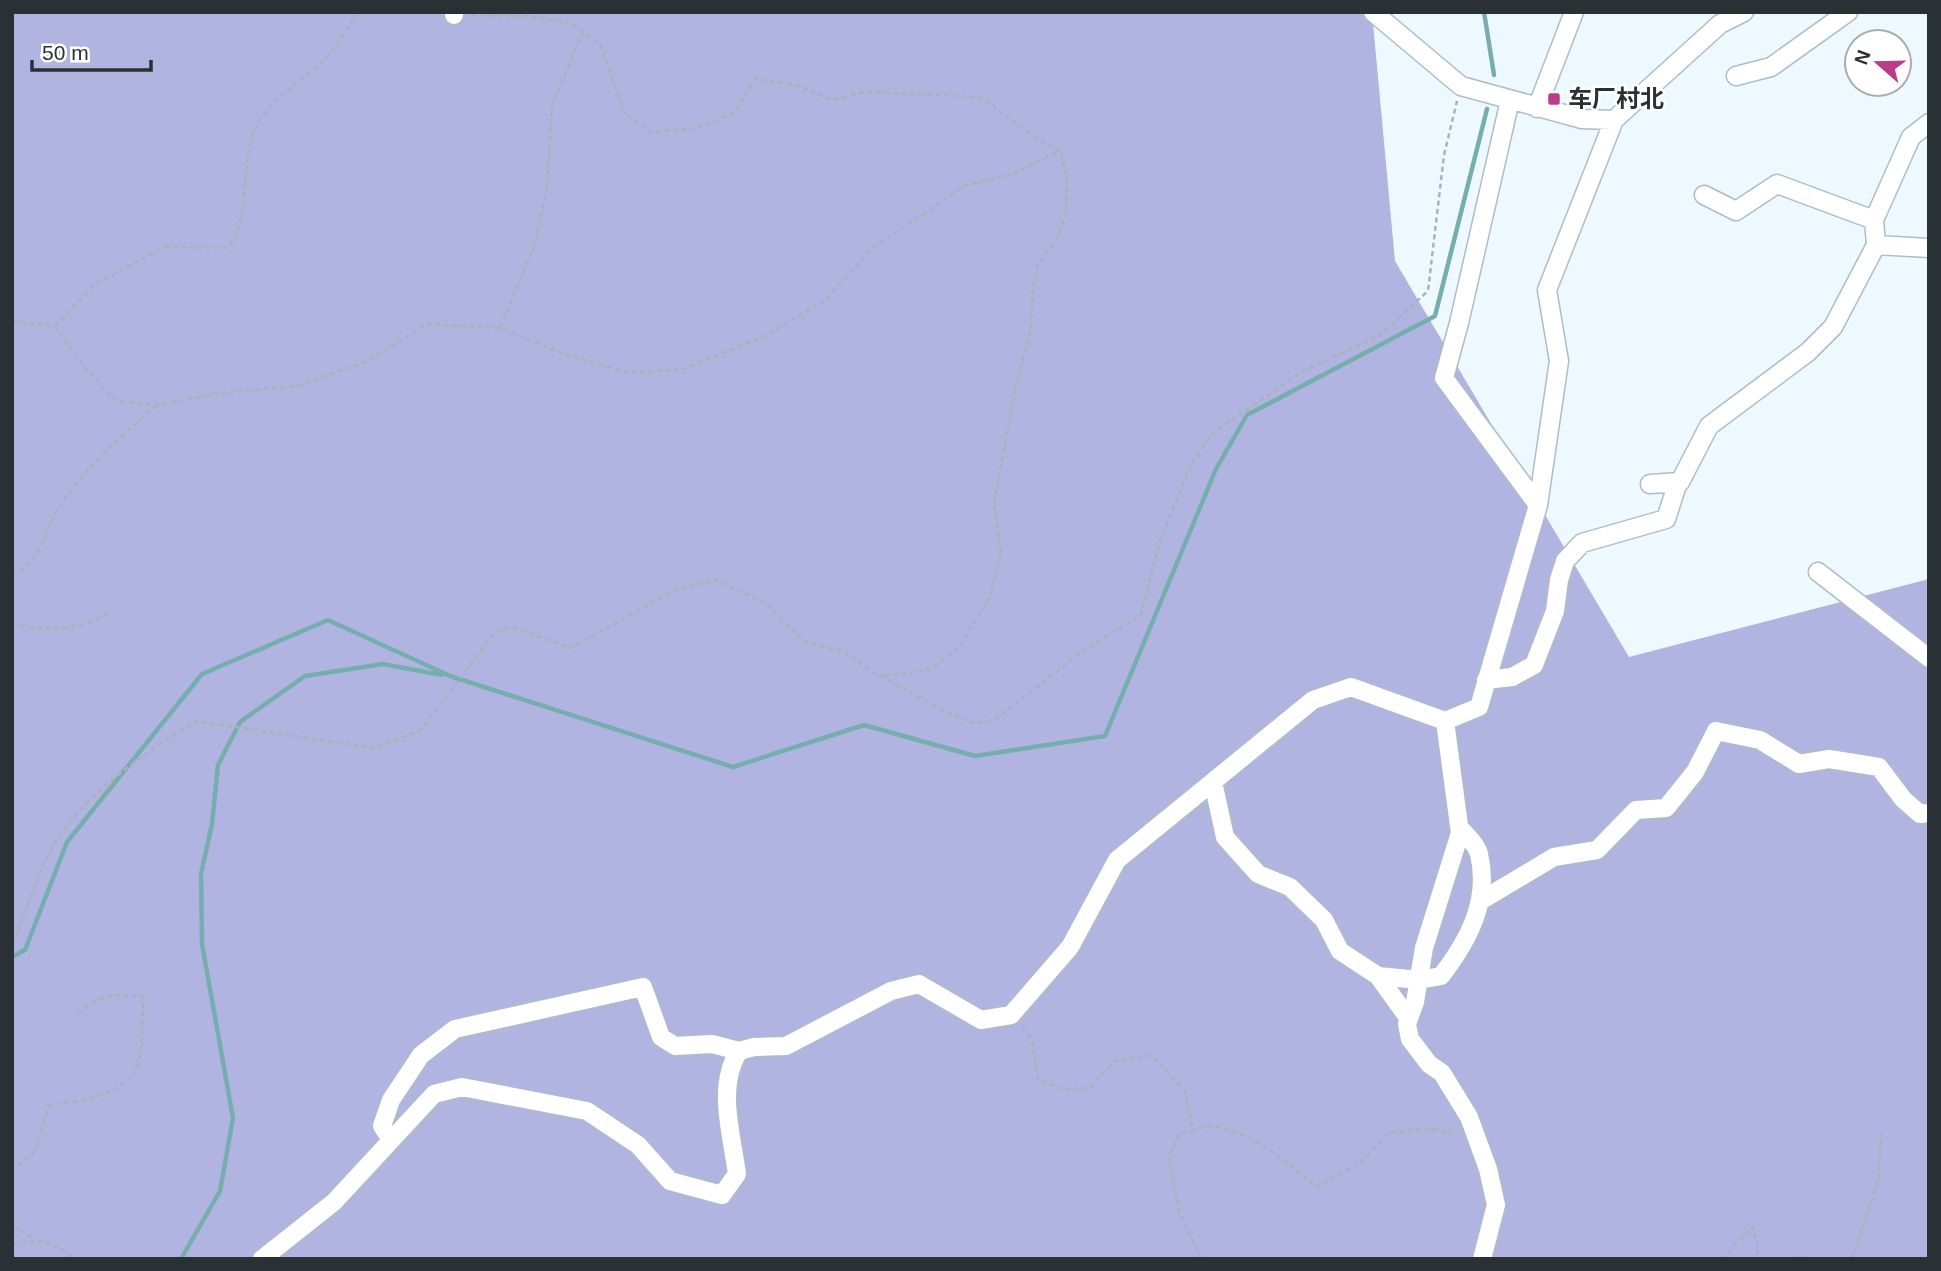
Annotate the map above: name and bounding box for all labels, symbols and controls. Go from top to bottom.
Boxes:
scale bar [32,28,150,72]
north arrow [1843,28,1913,98]
text: 50 m [42,41,89,64]
text: N [1850,47,1875,67]
place label: 车厂村北 [1568,85,1664,112]
marker: 车厂村北 [1546,91,1562,107]

